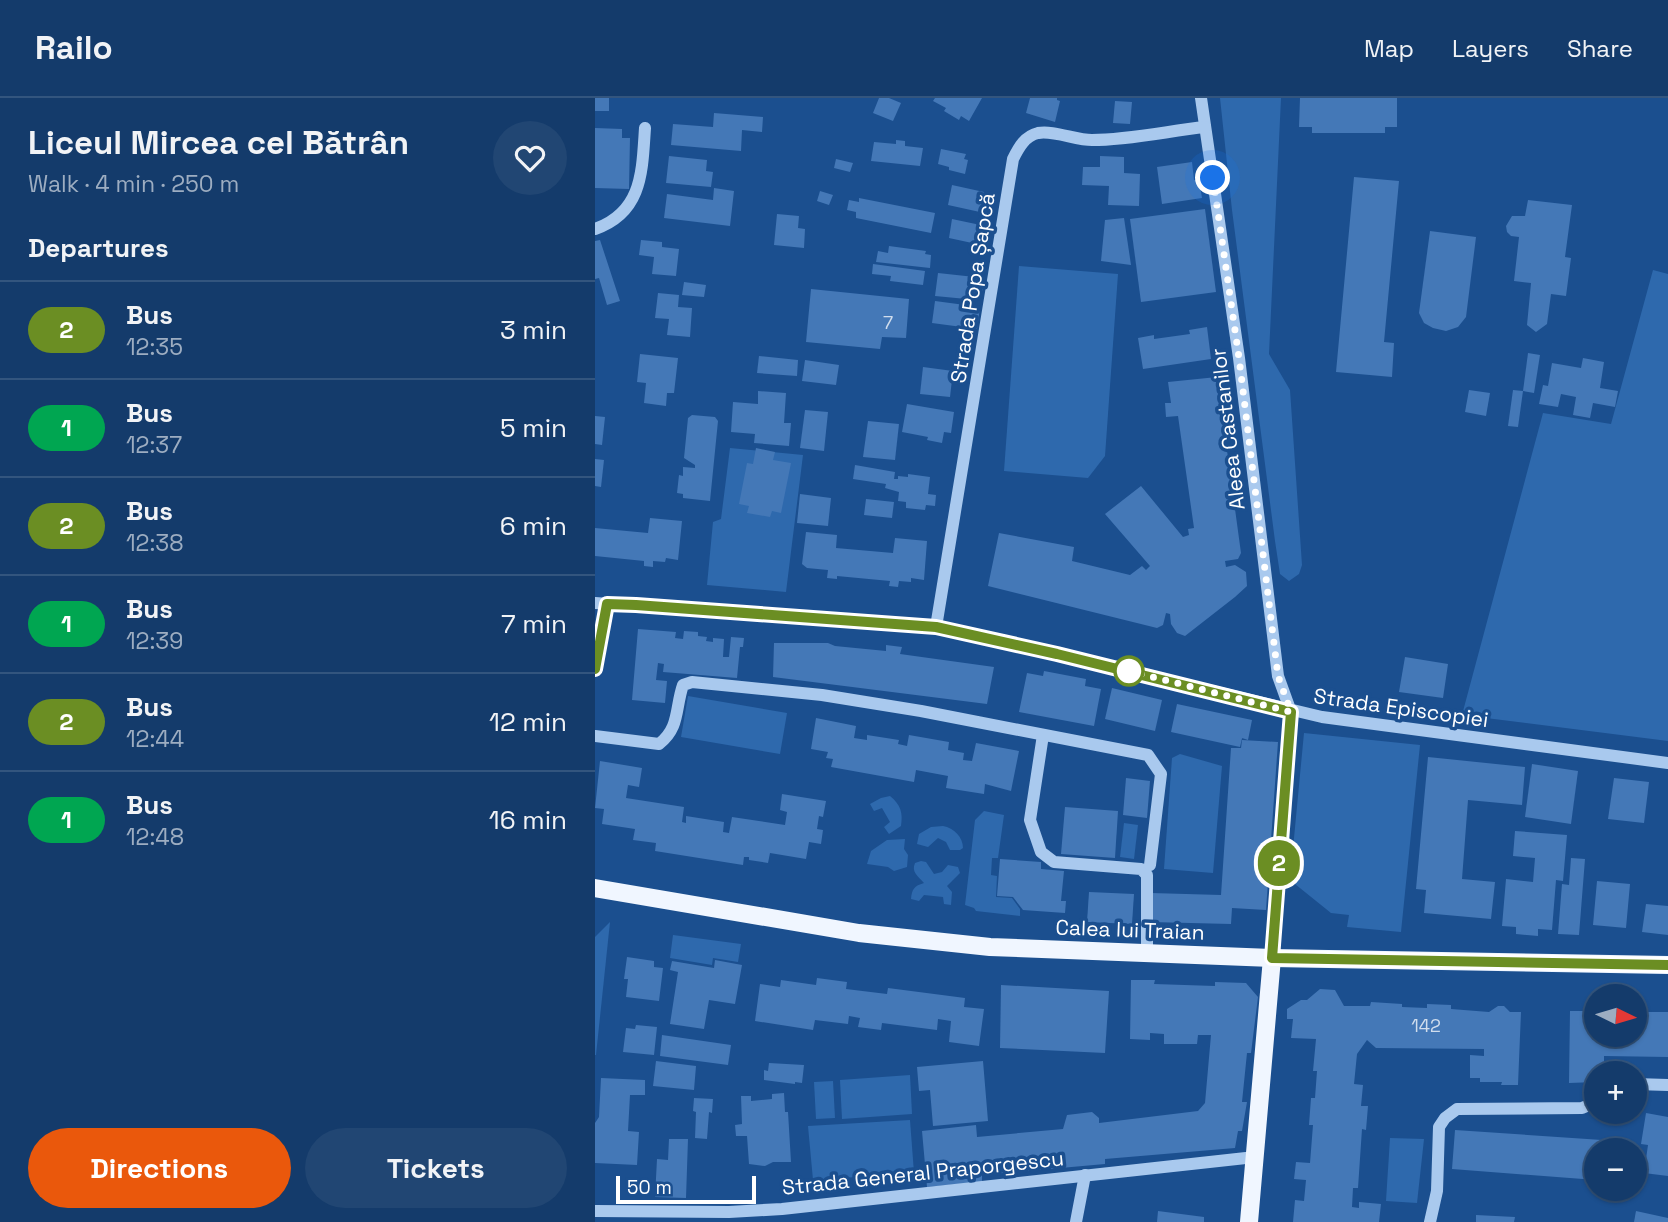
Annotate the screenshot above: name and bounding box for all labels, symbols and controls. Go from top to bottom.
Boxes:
text: Railo [35,27,113,69]
text: Map [1364,33,1414,64]
text: Layers [1452,33,1529,64]
text: Share [1567,33,1633,64]
button: heart [493,121,567,195]
text: Liceul Mircea cel Bătrân [28,122,409,164]
your location [1195,160,1230,195]
text: Walk · 4 min · 250 m [28,169,239,199]
street label: Strada Popa Șapcă [944,191,1001,385]
text: Departures [28,231,169,265]
text: Bus [126,298,173,332]
house number: 7 [883,311,893,334]
text: 3 min [500,313,567,347]
text: 2 [59,314,74,345]
text: 12:35 [126,332,183,362]
street label: Aleea Castanilor [1204,347,1251,511]
text: Bus [126,396,173,430]
text: 5 min [500,411,567,445]
text: 1 [61,412,72,443]
text: 12:37 [126,430,182,460]
text: Bus [126,494,173,528]
text: 6 min [500,509,567,543]
text: 2 [59,510,74,541]
text: 12:38 [126,528,184,558]
text: Bus [126,592,173,626]
text: 7 min [501,607,567,641]
text: 1 [61,608,72,639]
text: 12:39 [126,626,183,656]
unlabelled marker [1114,656,1144,686]
street label: Strada Episcopiei [1312,682,1490,733]
text: Bus [126,690,173,724]
text: 12 min [489,705,567,739]
text: 2 [59,706,74,737]
text: 12:44 [126,724,184,754]
text: Bus [126,788,173,822]
text: 16 min [489,803,567,837]
text: 1 [61,804,72,835]
text: 12:48 [126,822,184,852]
line badge: 2 [1256,840,1302,886]
text: 2 [1272,847,1286,878]
street label: Calea lui Traian [1055,913,1205,946]
north arrow [1584,984,1647,1046]
map controls [1584,984,1647,1201]
house number: 142 [1411,1014,1441,1037]
button: + [1584,1061,1647,1124]
button: Directions [28,1128,291,1208]
button: Tickets [305,1128,567,1208]
button: − [1584,1138,1647,1201]
street label: Strada General Praporgescu [781,1144,1065,1201]
scale bar [616,1173,756,1205]
text: 50 m [627,1175,672,1200]

